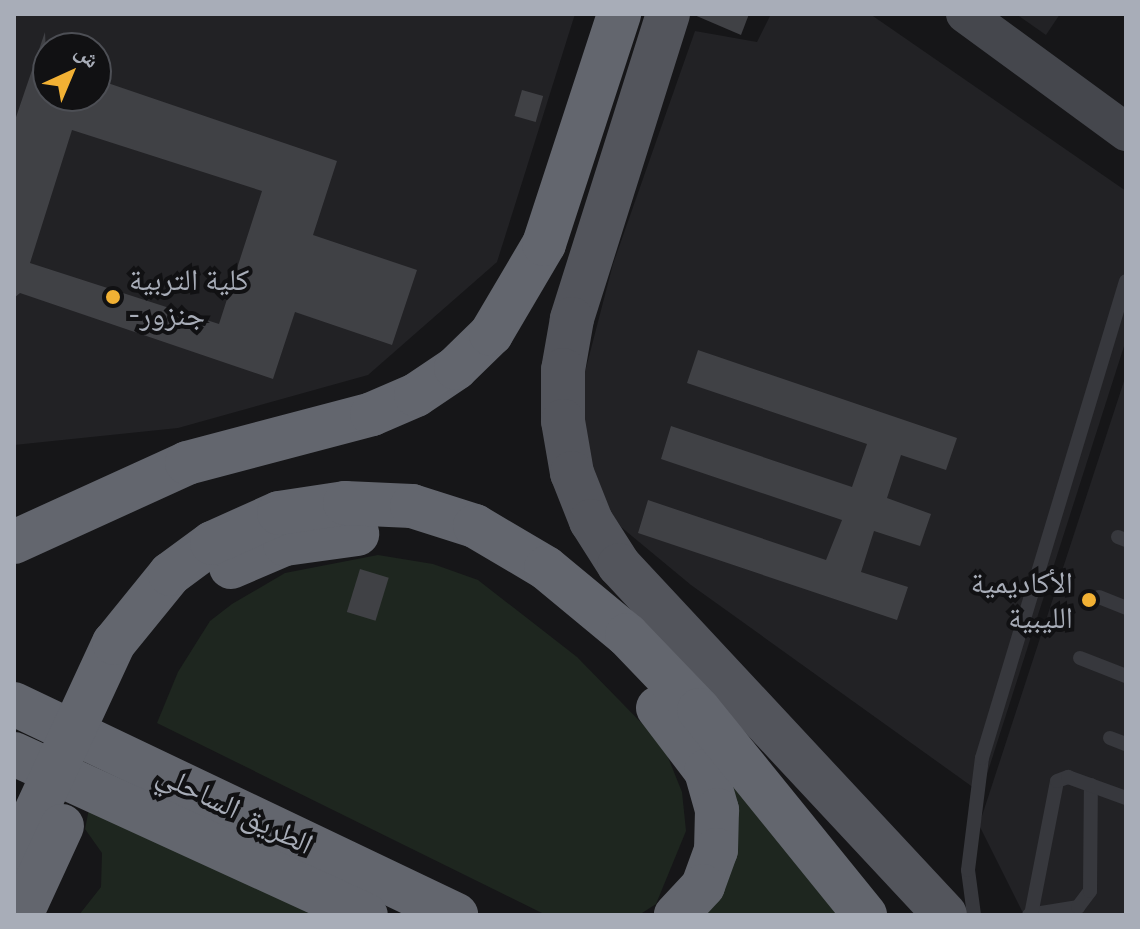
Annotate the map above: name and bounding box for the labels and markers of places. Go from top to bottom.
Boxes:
place label: كلية التربية -جنزور [129,262,249,332]
marker: كلية التربية -جنزور [104,288,122,306]
place label: الأكاديمية الليبية [971,565,1073,636]
marker: الأكاديمية الليبية [1080,591,1098,609]

